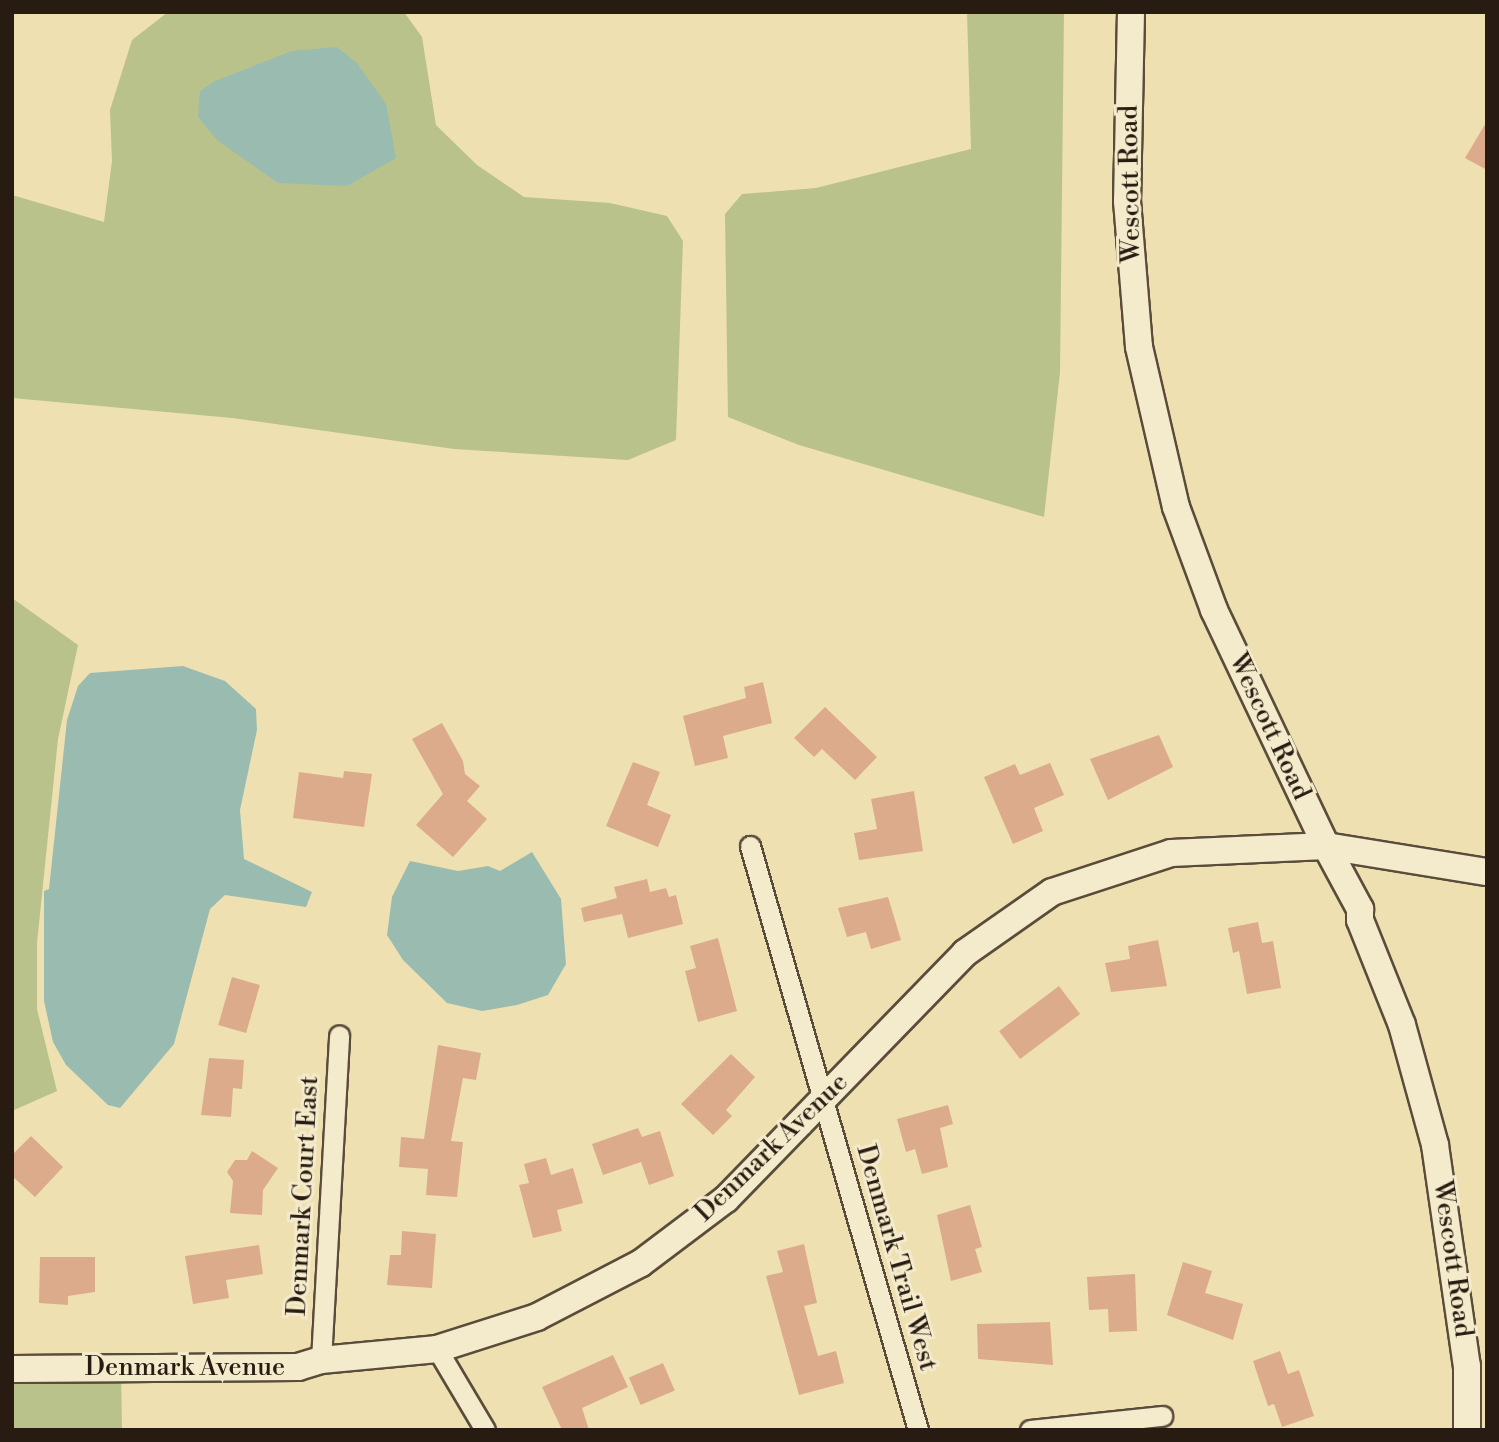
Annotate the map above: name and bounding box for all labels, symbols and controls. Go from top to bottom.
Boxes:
street label: Wescott Road [1114,105,1148,263]
street label: Wescott Road [1221,649,1317,805]
street label: Denmark Avenue [689,1067,855,1229]
street label: Denmark Court East [282,1075,326,1317]
street label: Denmark Trail West [849,1141,943,1375]
street label: Wescott Road [1426,1179,1478,1339]
street label: Denmark Avenue [85,1352,285,1384]

